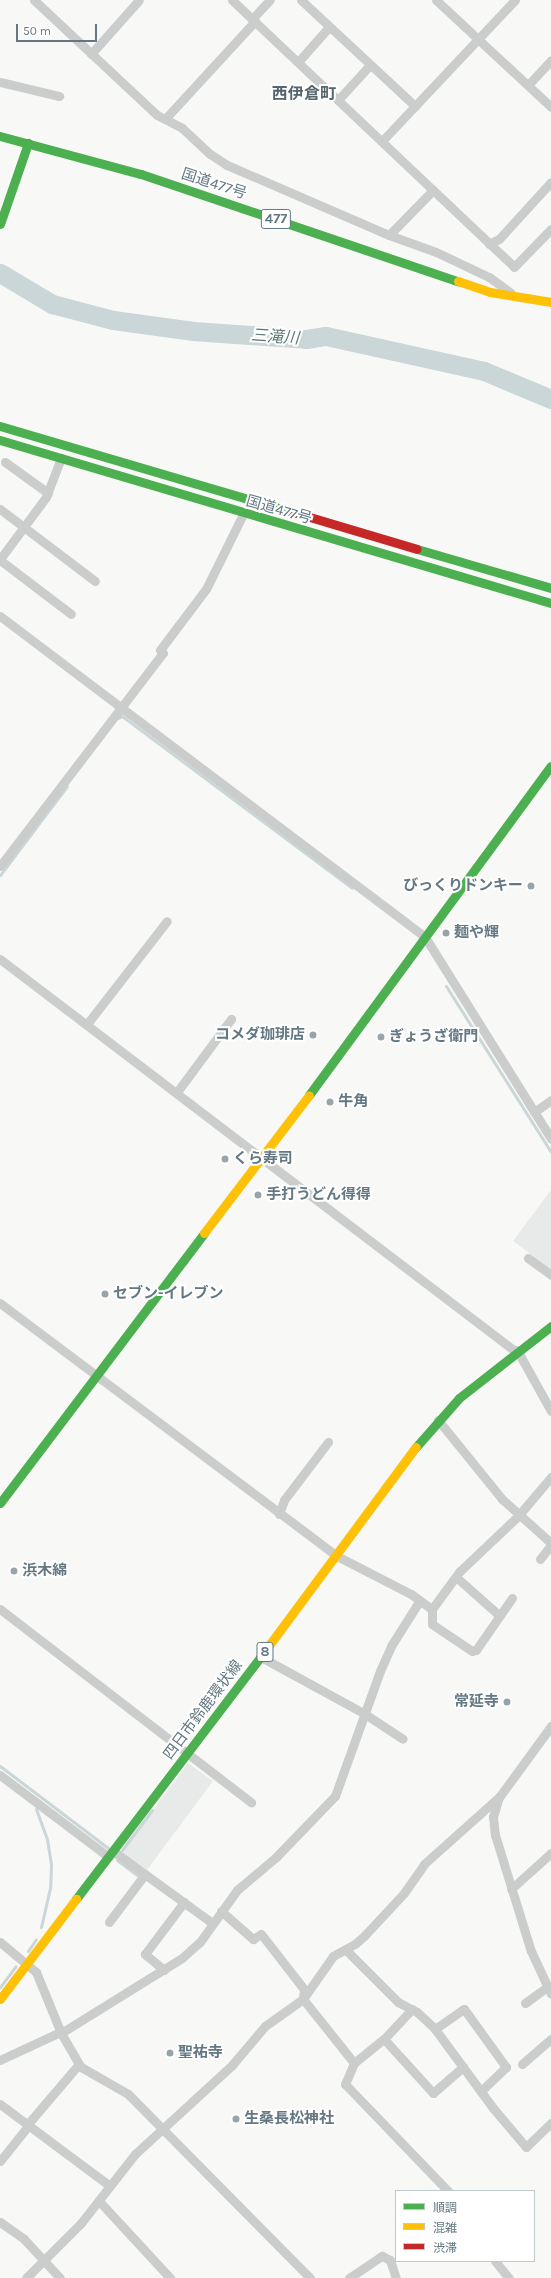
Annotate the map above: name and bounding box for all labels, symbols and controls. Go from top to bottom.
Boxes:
scale bar [18,16,99,42]
text: 50 m [23,24,51,38]
district label: 西伊倉町 [272,84,336,104]
street label: 国道477号 [179,165,249,203]
road number: 477 [260,207,292,231]
water label: 三滝川 [250,326,300,348]
street label: 国道477号 [244,492,314,528]
place label: びっくりドンキー [403,877,523,895]
marker: びっくりドンキー [526,881,536,891]
place label: 麺や輝 [454,924,499,942]
marker: 麺や輝 [441,928,451,938]
place label: コメダ珈琲店 [215,1026,305,1044]
place label: ぎょうざ衛門 [389,1028,479,1046]
marker: コメダ珈琲店 [308,1030,318,1040]
marker: ぎょうざ衛門 [376,1032,386,1042]
place label: 牛角 [338,1093,368,1111]
marker: 牛角 [325,1097,335,1107]
place label: くら寿司 [233,1150,293,1168]
marker: くら寿司 [220,1154,230,1164]
place label: 手打うどん得得 [266,1186,371,1204]
marker: 手打うどん得得 [253,1190,263,1200]
place label: セブン-イレブン [113,1285,224,1303]
marker: セブン-イレブン [100,1289,110,1299]
place label: 浜木綿 [22,1562,67,1580]
marker: 浜木綿 [9,1566,19,1576]
road number: 8 [256,1640,274,1664]
street label: 四日市鈴鹿環状線 [160,1657,246,1763]
place label: 常延寺 [454,1693,499,1711]
marker: 常延寺 [502,1697,512,1707]
place label: 聖祐寺 [178,2044,223,2062]
marker: 聖祐寺 [165,2048,175,2058]
place label: 生桑長松神社 [244,2110,334,2128]
marker: 生桑長松神社 [231,2114,241,2124]
legend [395,2190,535,2262]
text: 順調 [433,2201,457,2215]
text: 混雑 [433,2221,457,2235]
text: 渋滞 [433,2241,457,2255]

